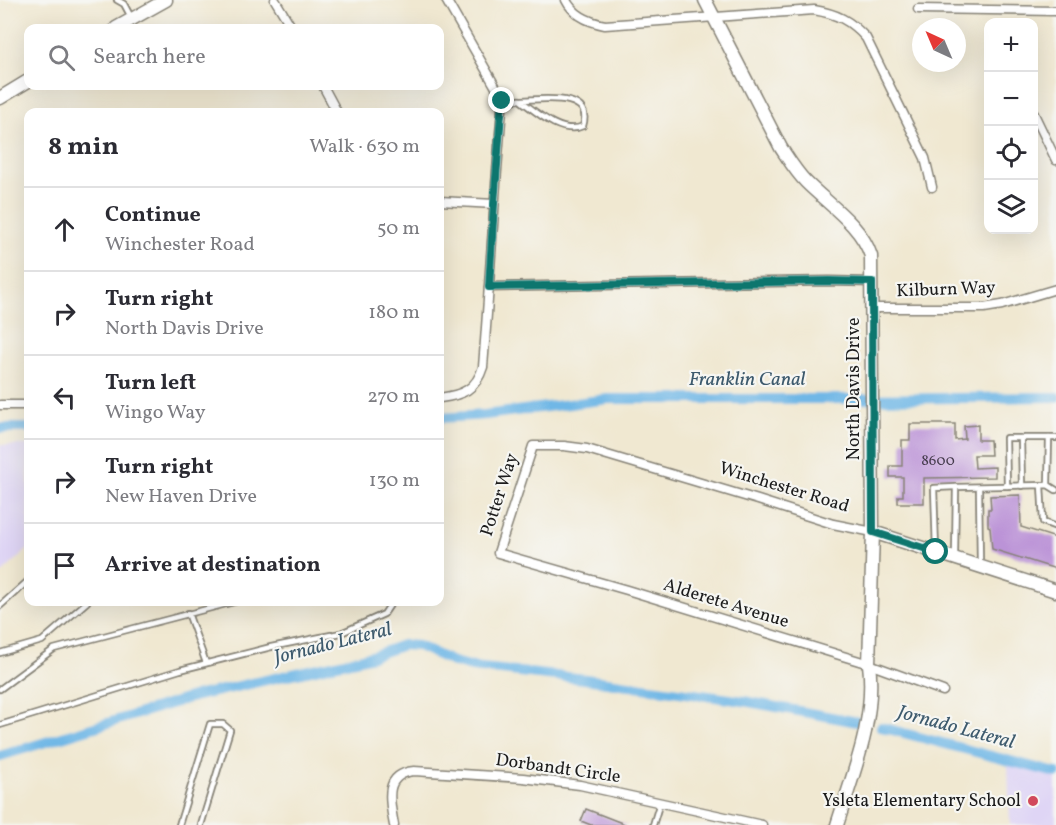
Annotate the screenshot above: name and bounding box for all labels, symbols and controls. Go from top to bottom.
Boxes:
north arrow [912,18,966,72]
map controls [984,18,1038,234]
button: + [984,18,1038,72]
search box [24,24,444,90]
icon: search [45,41,78,74]
text: Search here [93,42,206,73]
button: − [984,72,1038,126]
route end [488,87,514,113]
button: locate [984,126,1038,180]
text: 8 min [48,129,119,165]
text: Walk · 630 m [309,133,420,161]
button: layers [984,180,1038,234]
text: Continue [105,200,201,231]
icon: ahead [48,213,81,246]
text: 50 m [377,215,420,243]
text: Winchester Road [105,231,255,259]
street label: Kilburn Way [896,276,996,304]
text: Turn right [105,284,213,315]
icon: right [48,297,81,330]
text: 180 m [368,299,420,327]
text: North Davis Drive [105,315,264,343]
street label: North Davis Drive [842,318,867,460]
water label: Franklin Canal [688,366,806,394]
text: Turn left [105,368,196,399]
icon: left [48,381,81,414]
text: 270 m [367,383,420,411]
text: Wingo Way [105,399,206,427]
street label: Potter Way [475,450,525,540]
house number: 8600 [921,451,955,472]
text: Turn right [105,452,213,483]
street label: Winchester Road [716,456,852,520]
icon: right [48,465,81,498]
text: 130 m [369,467,420,495]
text: New Haven Drive [105,483,257,511]
route start [922,538,948,564]
icon: arrive [48,549,81,582]
text: Arrive at destination [105,550,321,581]
street label: Alderete Avenue [660,573,792,635]
water label: Jornado Lateral [269,616,395,673]
water label: Jornado Lateral [892,698,1018,757]
street label: Dorbandt Circle [494,748,622,790]
place label: Ysleta Elementary School [822,789,1021,814]
marker: Ysleta Elementary School [1026,794,1040,808]

